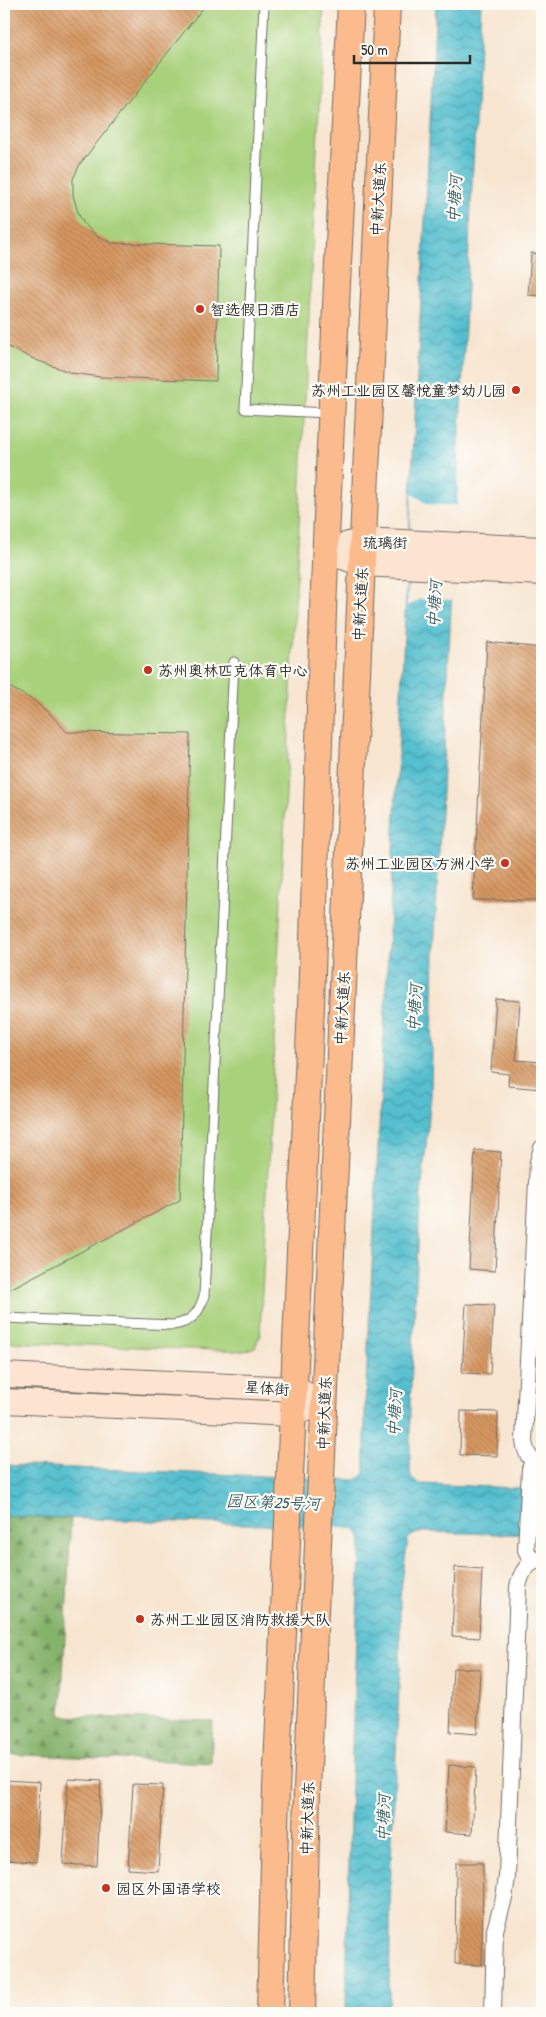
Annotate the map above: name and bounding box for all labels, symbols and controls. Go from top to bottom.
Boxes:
scale bar [354,32,470,64]
text: 50 m [361,39,388,60]
street label: 中新大道东 [366,161,390,237]
water label: 中塘河 [442,171,466,224]
place label: 智选假日酒店 [210,299,300,320]
marker: 智选假日酒店 [194,303,206,315]
place label: 苏州工业园区馨悦童梦幼儿园 [311,380,506,401]
marker: 苏州工业园区馨悦童梦幼儿园 [510,384,522,396]
street label: 琉璃街 [362,532,408,553]
street label: 中新大道东 [348,566,372,642]
water label: 中塘河 [422,576,446,629]
place label: 苏州奥林匹克体育中心 [158,660,308,681]
marker: 苏州奥林匹克体育中心 [142,664,154,676]
place label: 苏州工业园区方洲小学 [345,853,495,874]
marker: 苏州工业园区方洲小学 [499,857,511,869]
street label: 中新大道东 [330,970,354,1046]
water label: 中塘河 [402,980,426,1033]
street label: 中新大道东 [312,1375,336,1451]
street label: 星体街 [244,1376,290,1400]
water label: 中塘河 [382,1385,406,1438]
water label: 园区第25号河 [226,1489,323,1515]
place label: 苏州工业园区消防救援大队 [150,1609,330,1630]
marker: 苏州工业园区消防救援大队 [134,1613,146,1625]
street label: 中新大道东 [295,1780,319,1856]
water label: 中塘河 [372,1791,394,1842]
place label: 园区外国语学校 [116,1878,221,1899]
marker: 园区外国语学校 [100,1882,112,1894]

